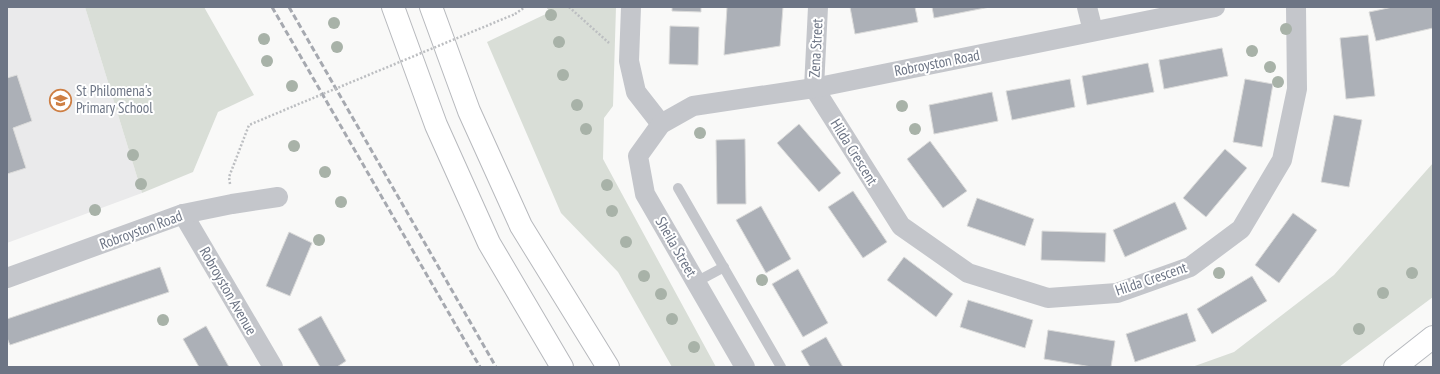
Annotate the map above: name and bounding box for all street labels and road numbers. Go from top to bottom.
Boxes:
street label: Zena Street [804,18,827,78]
street label: Robroyston Road [893,45,981,80]
street label: Hilda Crescent [827,115,882,188]
street label: Robroyston Road [97,206,185,253]
street label: Sheila Street [652,213,701,280]
street label: Robroyston Avenue [196,243,261,338]
street label: Hilda Crescent [1113,257,1189,300]

